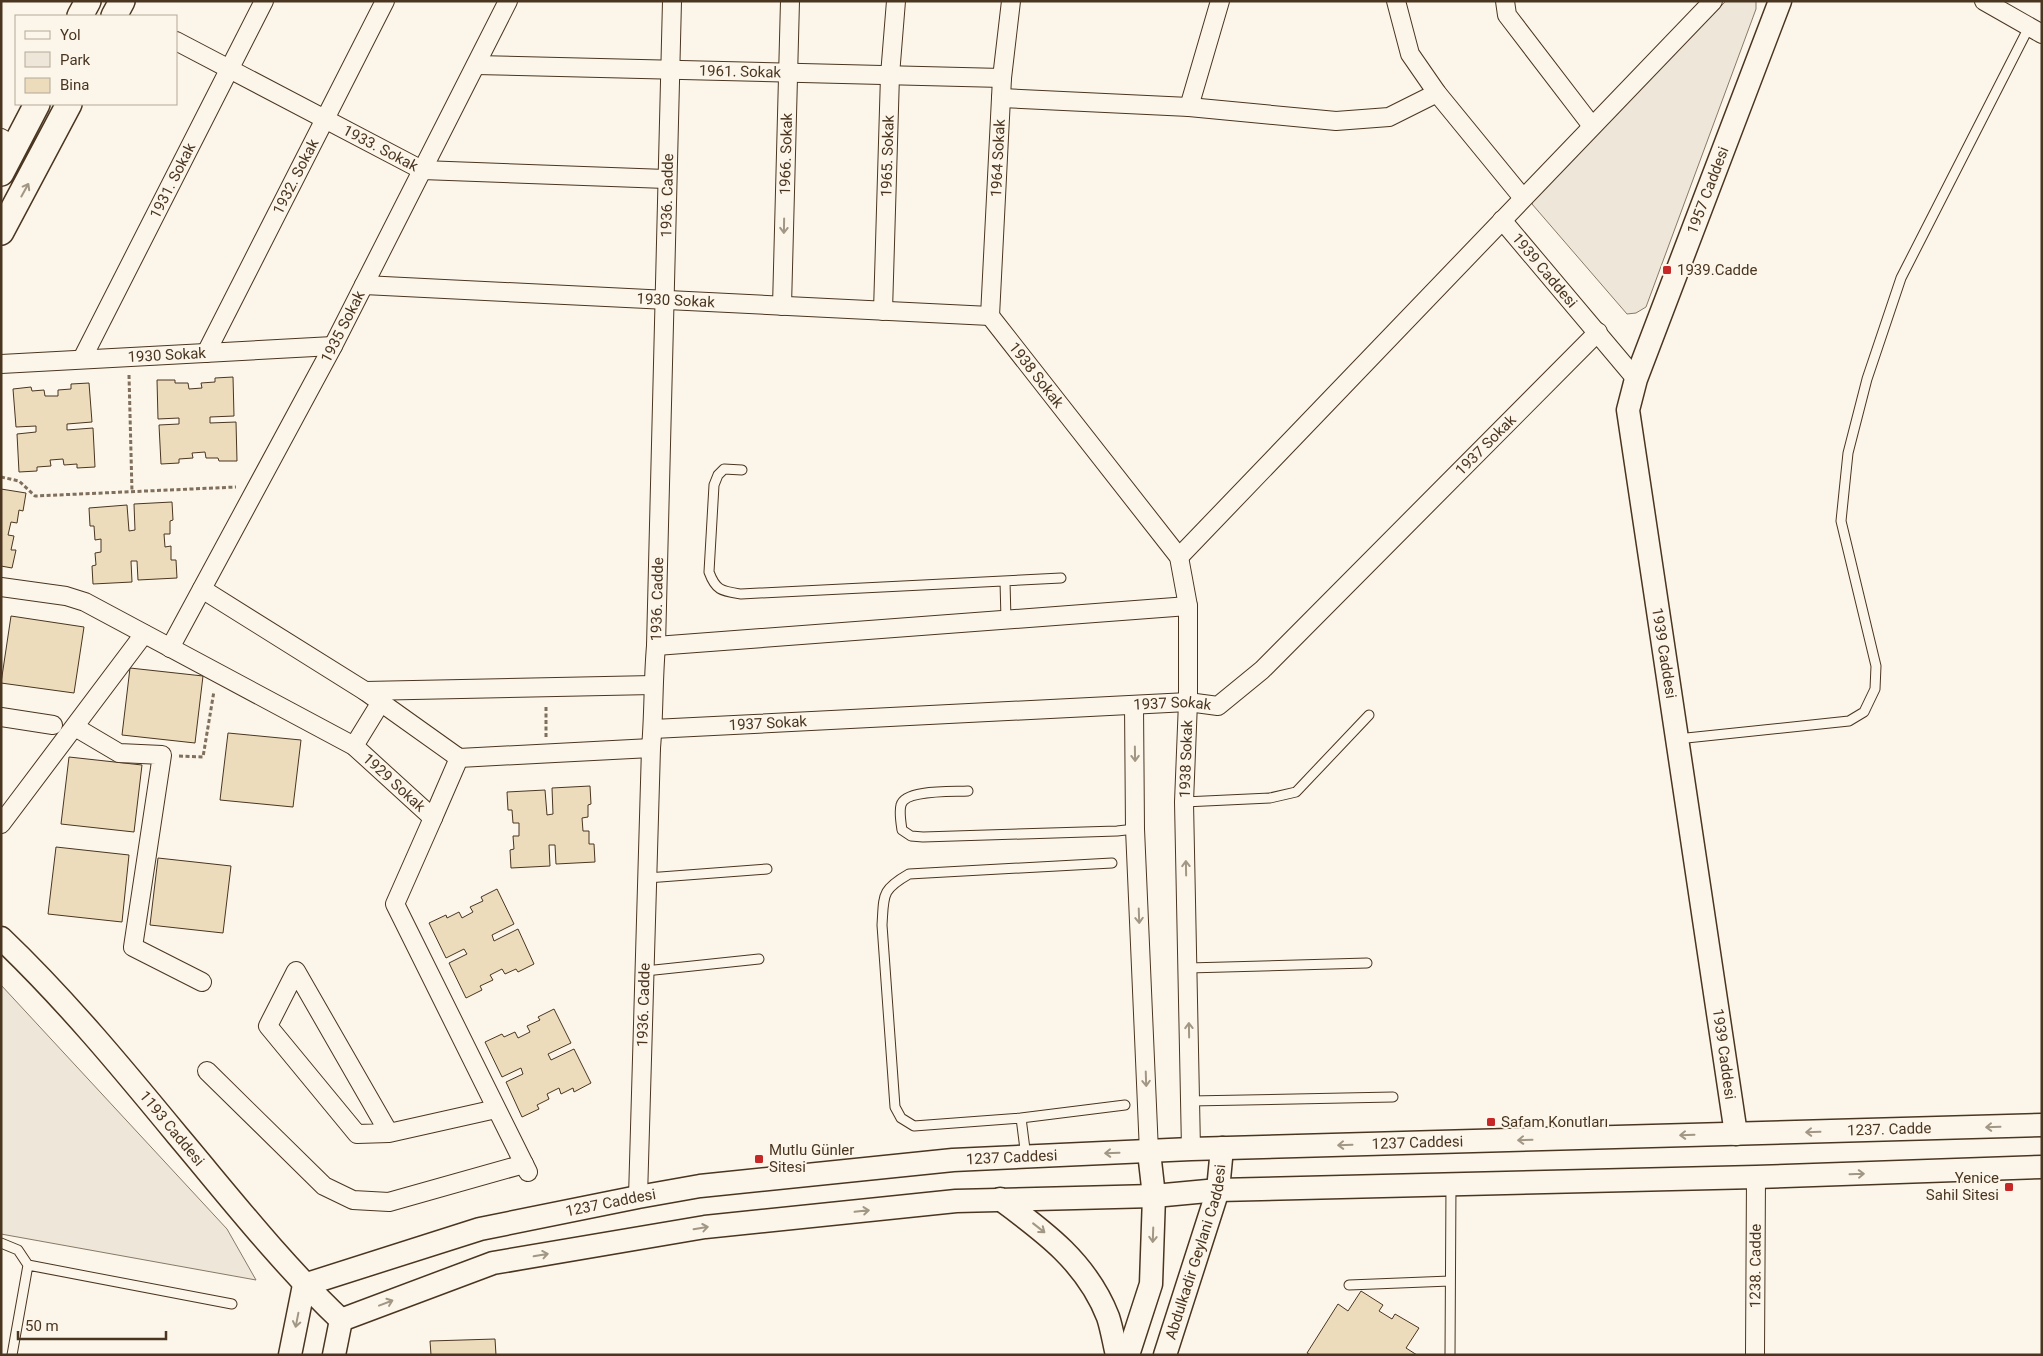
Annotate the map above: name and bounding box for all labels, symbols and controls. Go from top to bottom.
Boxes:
legend [15,15,178,105]
text: Yol [60,26,81,44]
text: Park [60,51,91,69]
street label: 1961. Sokak [699,62,782,82]
text: Bina [60,76,89,94]
street label: 1966. Sokak [776,112,796,195]
street label: 1965. Sokak [877,114,898,197]
street label: 1964 Sokak [987,118,1009,198]
street label: 1933. Sokak [340,121,422,176]
street label: 1932. Sokak [269,135,323,217]
street label: 1931. Sokak [146,140,199,221]
street label: 1957 Caddesi [1683,144,1733,236]
street label: 1936. Cadde [657,153,677,238]
one-way arrow [20,182,30,197]
one-way arrow [779,218,789,234]
street label: 1939 Caddesi [1508,230,1581,311]
place label: 1939.Cadde [1677,261,1758,279]
marker: 1939.Cadde [1661,264,1673,276]
street label: 1935 Sokak [317,287,369,366]
street label: 1930 Sokak [636,290,716,311]
street label: 1938 Sokak [1005,339,1068,412]
street label: 1930 Sokak [127,344,207,366]
street label: 1937 Sokak [1452,411,1520,479]
street label: 1936. Cadde [647,557,667,642]
street label: 1939 Caddesi [1648,606,1680,700]
street label: 1937 Sokak [1133,693,1213,714]
street label: 1937 Sokak [728,712,808,734]
street label: 1938 Sokak [1176,719,1196,798]
one-way arrow [1130,746,1139,762]
street label: 1929 Sokak [359,750,429,816]
one-way arrow [1181,860,1190,876]
one-way arrow [1134,908,1144,924]
street label: 1936. Cadde [633,963,654,1047]
street label: 1939 Caddesi [1709,1007,1739,1101]
one-way arrow [1184,1023,1194,1039]
one-way arrow [1141,1071,1150,1087]
street label: 1193 Caddesi [136,1087,208,1170]
place label: Safam Konutları [1501,1113,1608,1131]
marker: Safam Konutları [1485,1116,1497,1128]
street label: 1237. Cadde [1847,1119,1932,1139]
one-way arrow [1985,1122,2002,1132]
one-way arrow [1805,1127,1822,1137]
one-way arrow [1679,1131,1695,1140]
street label: 1237 Caddesi [1371,1132,1464,1153]
one-way arrow [1517,1135,1533,1145]
one-way arrow [1337,1140,1353,1149]
place label: Mutlu Günler Sitesi [769,1141,854,1176]
street label: 1237 Caddesi [966,1146,1058,1168]
one-way arrow [1105,1149,1121,1158]
marker: Mutlu Günler Sitesi [753,1153,765,1165]
street label: Abdulkadir Geylani Caddesi [1162,1163,1229,1342]
one-way arrow [1849,1169,1865,1178]
place label: Yenice Sahil Sitesi [1926,1169,1999,1204]
marker: Yenice Sahil Sitesi [2003,1181,2015,1193]
street label: 1237 Caddesi [564,1185,657,1220]
one-way arrow [854,1206,870,1216]
one-way arrow [693,1223,709,1233]
one-way arrow [1032,1223,1045,1234]
street label: 1238. Cadde [1746,1224,1765,1308]
one-way arrow [1148,1227,1157,1243]
one-way arrow [532,1249,548,1259]
one-way arrow [378,1298,393,1307]
scale bar [18,1308,165,1340]
one-way arrow [292,1311,301,1327]
text: 50 m [25,1317,59,1335]

